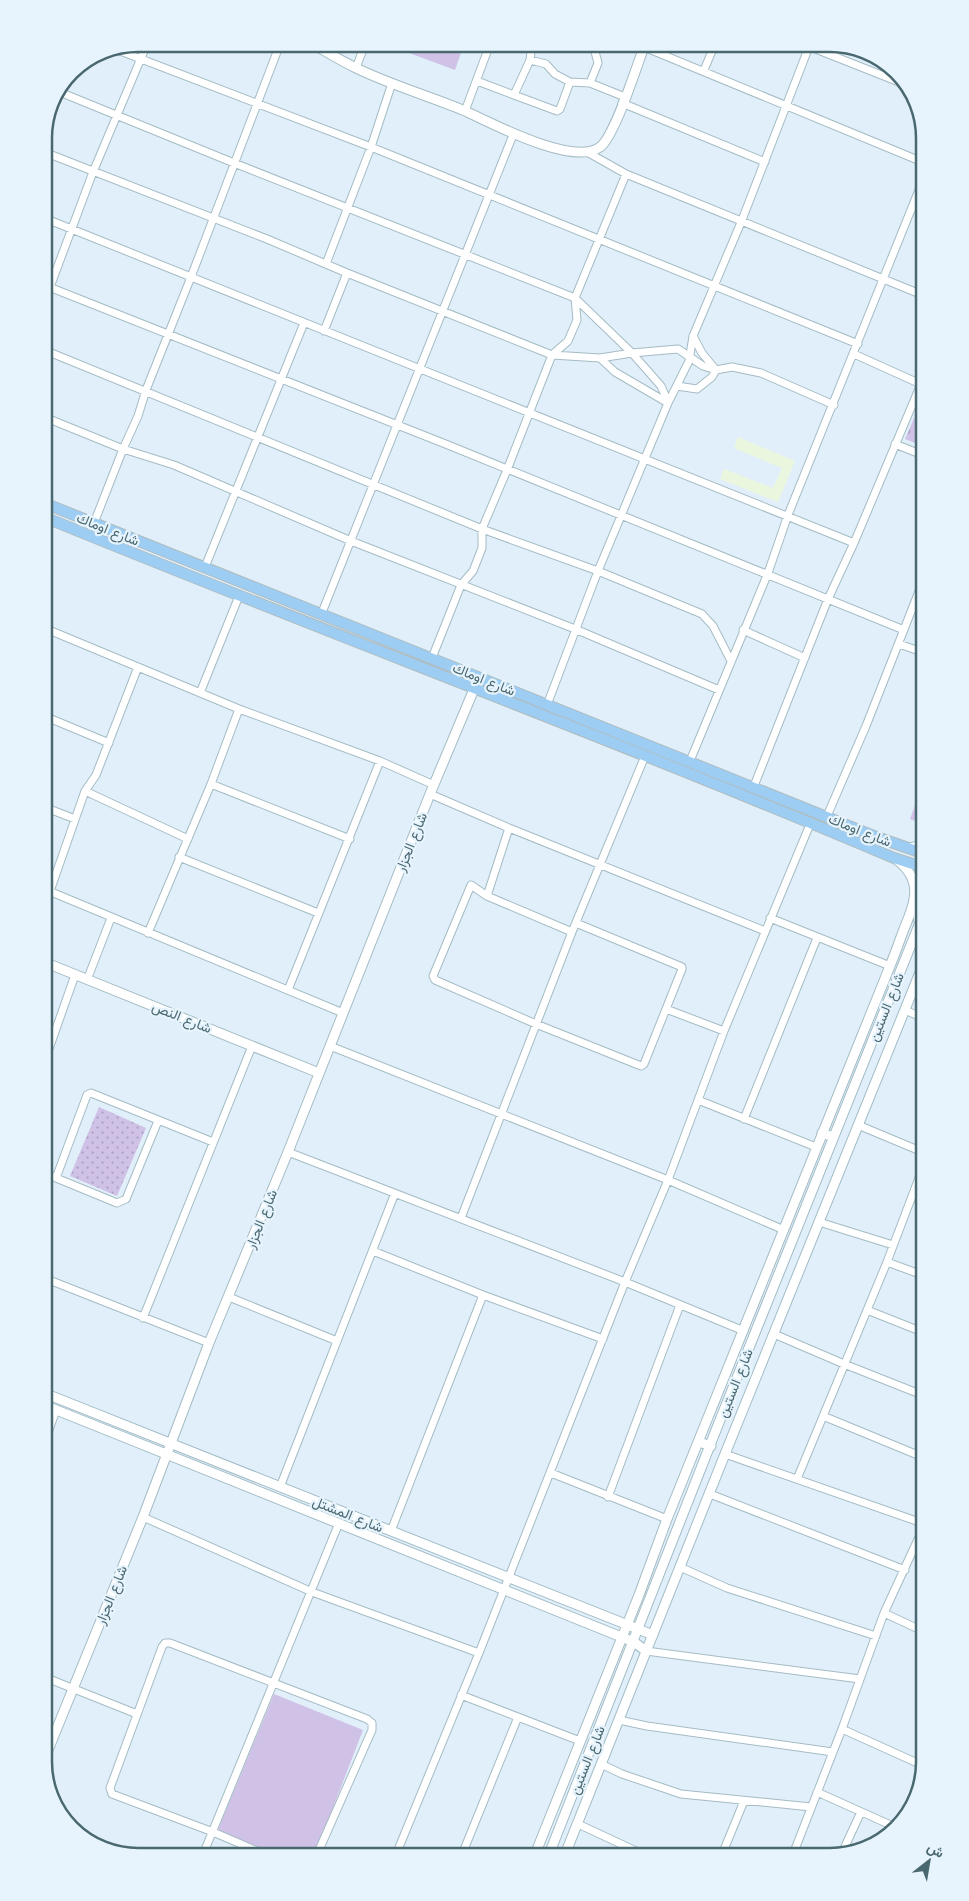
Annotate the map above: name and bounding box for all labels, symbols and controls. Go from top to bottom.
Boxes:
street label: شارع اوماك [73,509,142,552]
street label: شارع اوماك [449,659,518,702]
street label: شارع الجزار [392,810,433,876]
street label: شارع اوماك [825,810,894,853]
street label: شارع الستين [865,970,910,1045]
street label: شارع النص [149,998,214,1039]
street label: شارع الجزار [242,1187,283,1253]
street label: شارع الستين [714,1346,759,1421]
street label: شارع المشتل [309,1493,386,1538]
street label: شارع الجزار [92,1563,133,1629]
street label: شارع الستين [566,1723,611,1798]
north arrow [904,1836,954,1886]
text: ش [924,1839,947,1862]

